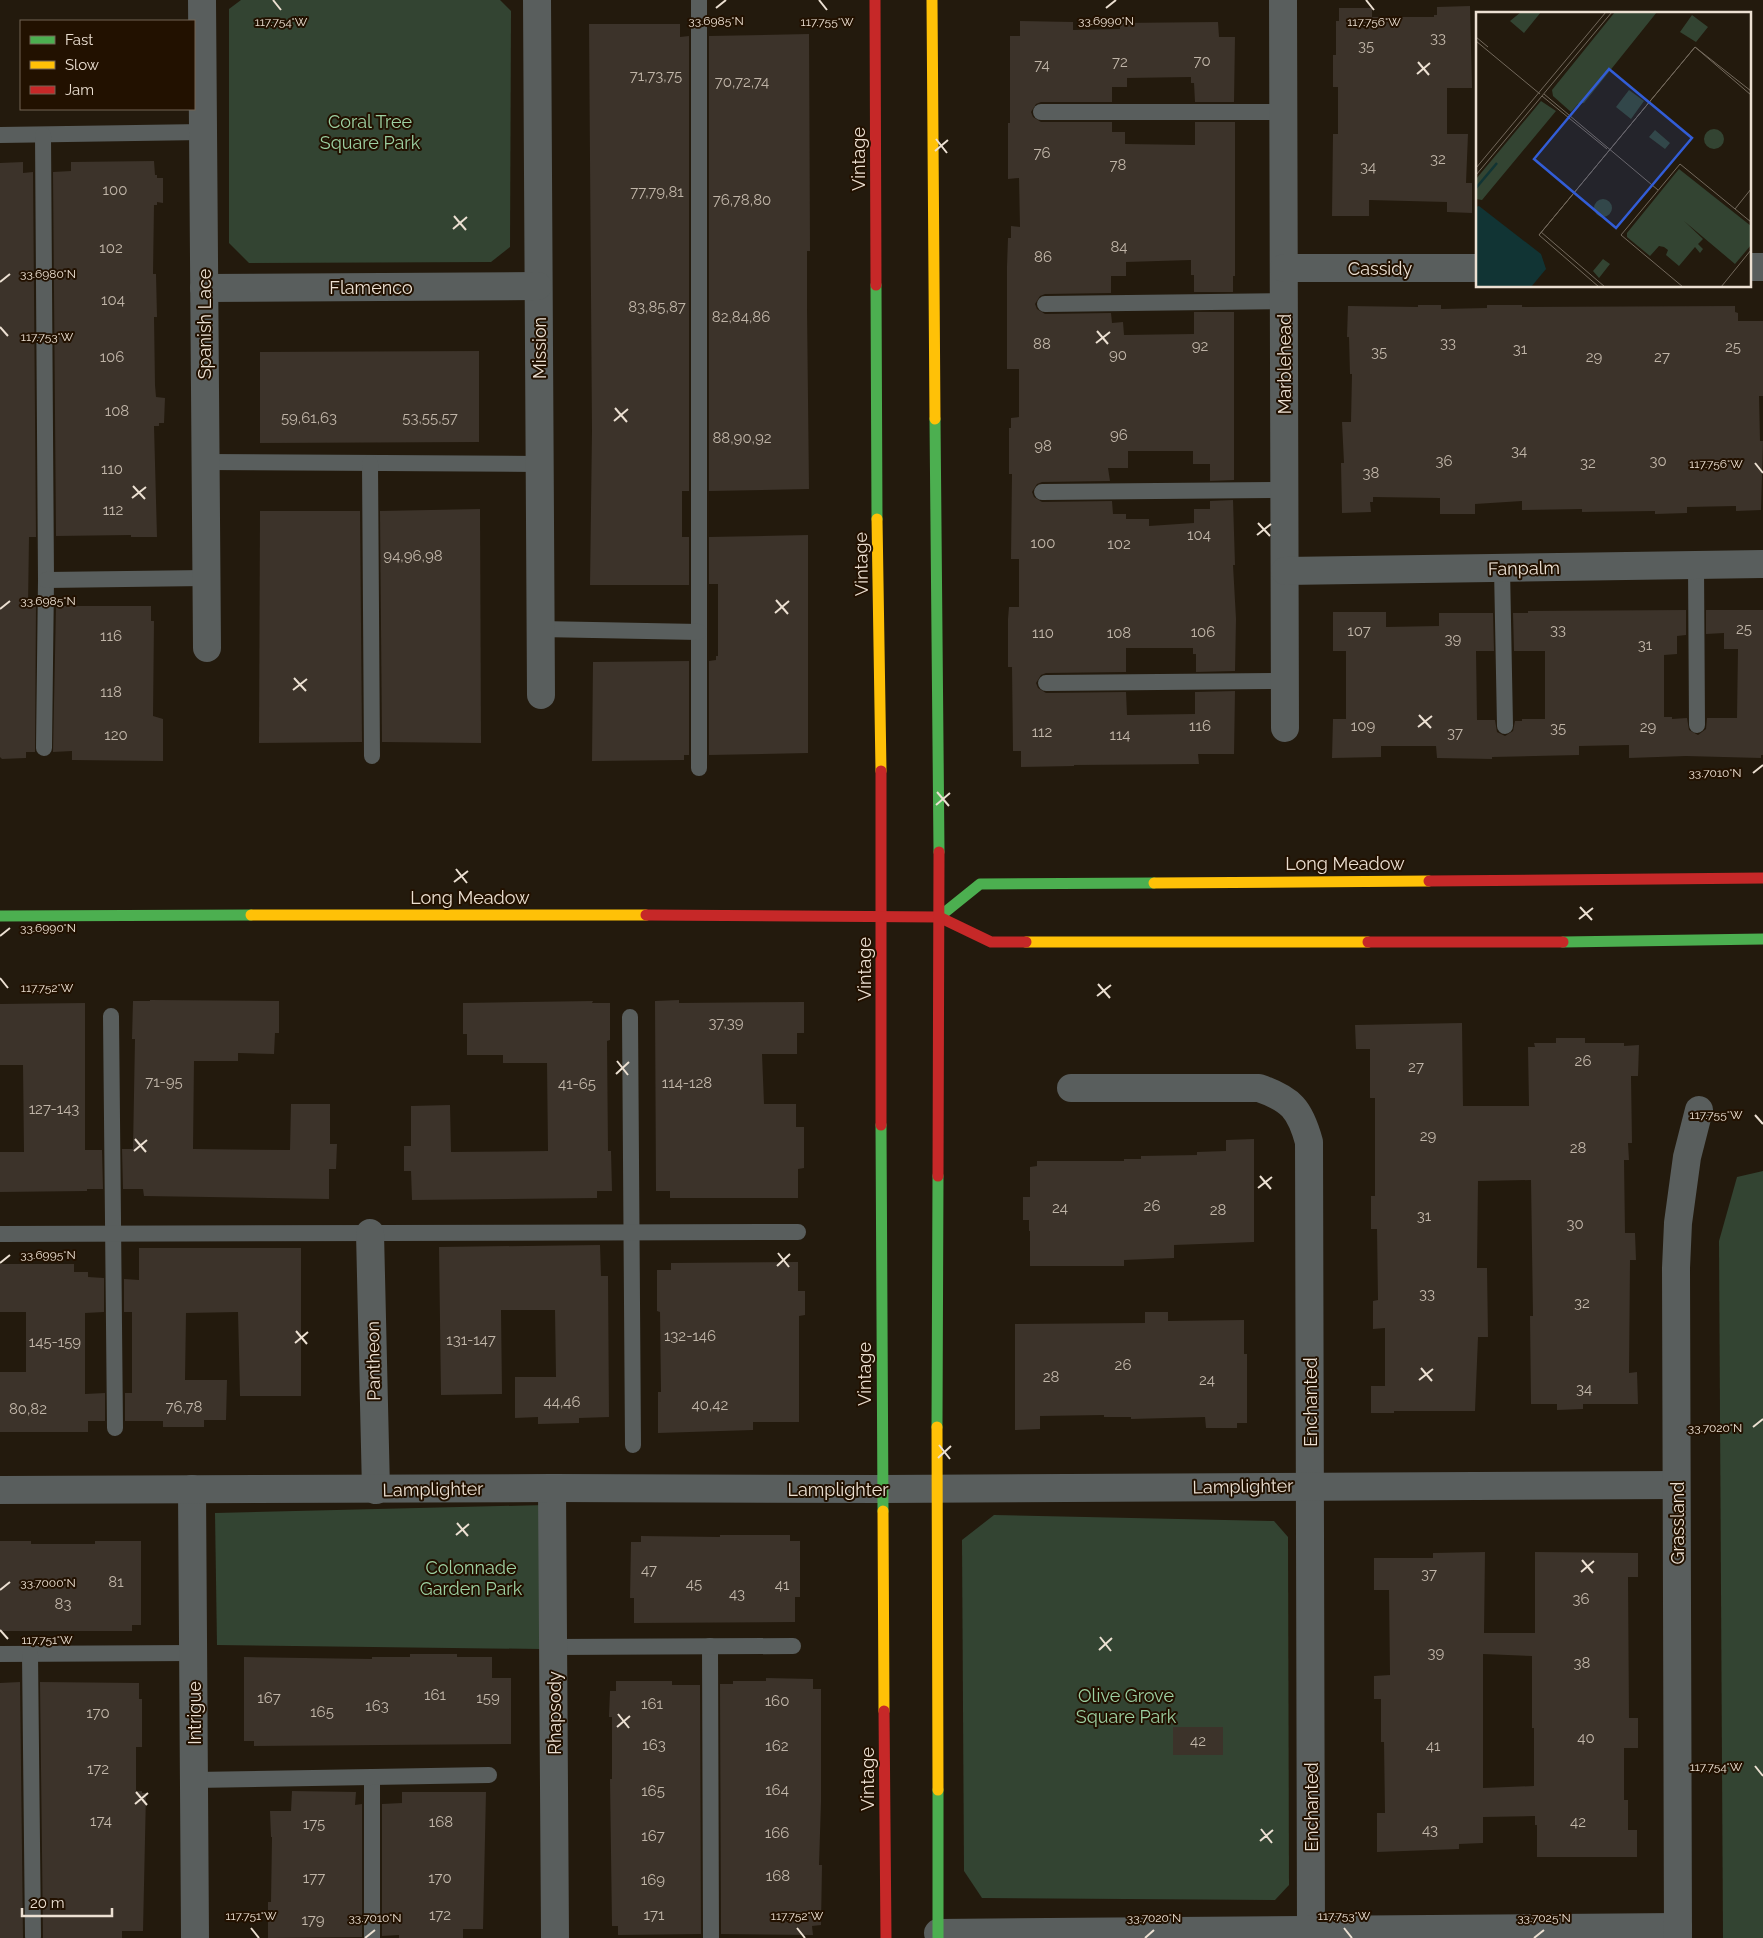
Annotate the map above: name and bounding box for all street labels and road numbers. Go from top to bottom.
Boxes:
street label: Vintage [848,127,869,191]
street label: Cassidy [1348,258,1412,279]
street label: Spanish Lace [194,268,215,379]
street label: Flamenco [329,277,413,298]
street label: Marblehead [1274,314,1295,414]
street label: Mission [529,317,550,379]
street label: Vintage [850,531,872,596]
street label: Fanpalm [1488,557,1560,579]
street label: Long Meadow [1285,853,1405,874]
street label: Long Meadow [410,887,530,908]
street label: Vintage [854,937,875,1001]
street label: Pantheon [362,1321,384,1401]
street label: Vintage [854,1342,875,1406]
street label: Enchanted [1300,1357,1321,1447]
street label: Lamplighter [1192,1475,1294,1497]
street label: Lamplighter [382,1478,484,1500]
street label: Lamplighter [787,1479,889,1500]
street label: Grassland [1667,1482,1688,1564]
street label: Rhapsody [544,1671,565,1755]
street label: Intrigue [184,1681,205,1745]
street label: Vintage [857,1747,878,1811]
street label: Enchanted [1301,1762,1322,1852]

